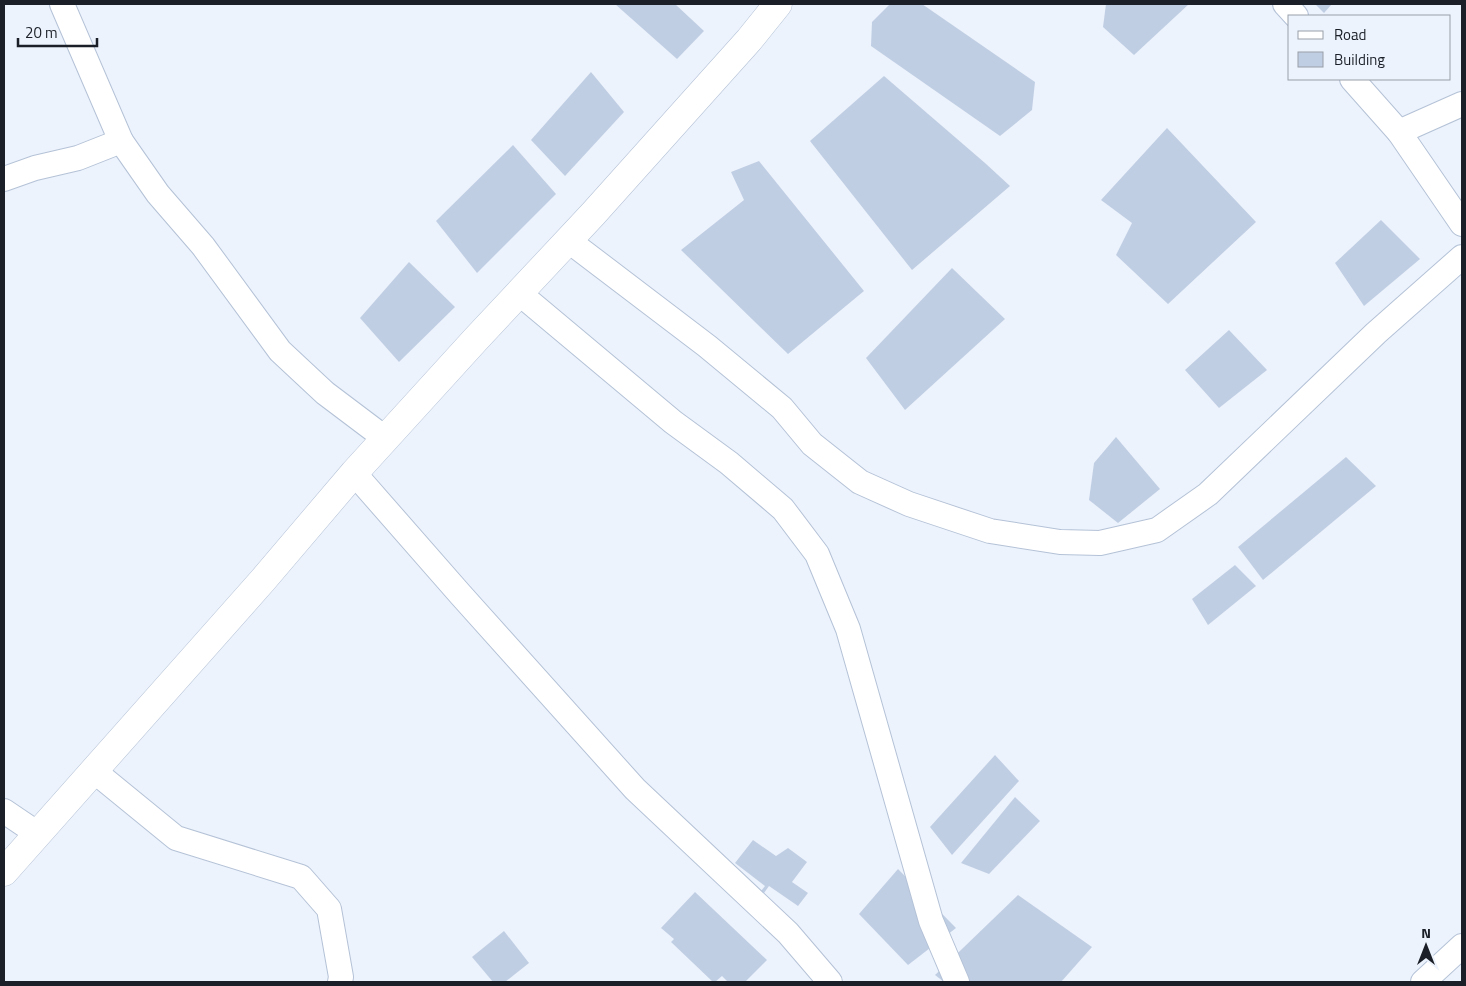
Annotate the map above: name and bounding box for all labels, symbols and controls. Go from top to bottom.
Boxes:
scale bar [18,15,96,47]
legend [1288,15,1451,80]
text: 20 m [25,21,58,44]
text: Road [1334,23,1366,46]
text: Building [1334,48,1385,71]
north arrow [1401,921,1451,971]
text: N [1421,922,1431,943]

